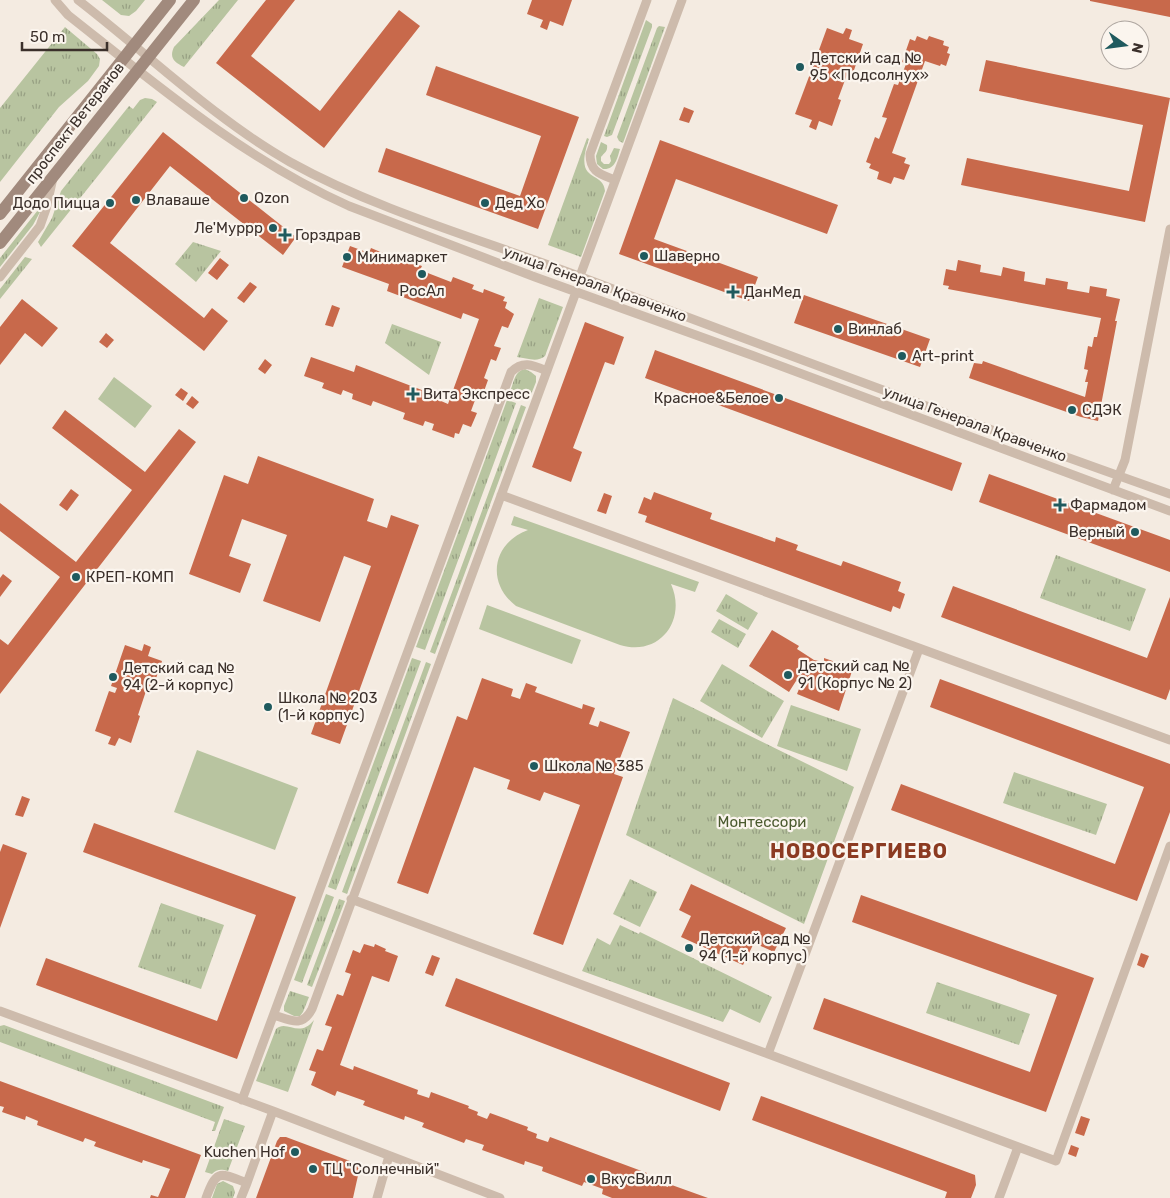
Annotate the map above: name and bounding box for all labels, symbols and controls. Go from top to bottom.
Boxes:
scale bar [22,20,108,52]
north arrow [1100,20,1150,70]
text: 50 m [30,28,65,46]
text: N [1128,41,1147,55]
place label: Детский сад № 95 «Подсолнух» [810,49,929,84]
street label: проспект Ветеранов [22,59,128,187]
marker: Детский сад № 95 «Подсолнух» [794,61,806,73]
place label: Ozon [254,189,289,207]
place label: Влаваше [146,191,210,209]
marker: Ozon [238,192,250,204]
place label: Додо Пицца [13,194,100,212]
marker: Влаваше [130,194,142,206]
place label: Дед Хо [495,194,545,212]
marker: Додо Пицца [104,197,116,209]
marker: Дед Хо [479,197,491,209]
place label: Ле'Муррр [194,219,263,237]
marker: Ле'Муррр [267,222,279,234]
place label: Горздрав [295,226,361,244]
marker: Горздрав [279,229,291,241]
street label: улица Генерала Кравченко [501,242,689,326]
place label: Шаверно [654,247,720,265]
place label: Минимаркет [357,248,448,266]
marker: Шаверно [638,250,650,262]
marker: Минимаркет [341,251,353,263]
marker: РосАл [416,268,428,280]
place label: РосАл [399,282,445,300]
place label: ДанМед [744,283,801,301]
marker: ДанМед [726,285,740,299]
place label: Винлаб [848,320,902,338]
marker: Винлаб [832,323,844,335]
place label: Art-print [912,347,974,365]
marker: Art-print [896,350,908,362]
street label: улица Генерала Кравченко [881,382,1069,466]
place label: Вита Экспресс [423,385,530,403]
marker: Вита Экспресс [407,388,419,400]
place label: Красное&Белое [654,389,769,407]
marker: Красное&Белое [773,392,785,404]
place label: СДЭК [1082,401,1122,419]
marker: СДЭК [1066,404,1078,416]
place label: Фармадом [1070,496,1146,514]
marker: Фармадом [1054,499,1066,511]
place label: Верный [1069,523,1125,541]
marker: Верный [1129,526,1141,538]
place label: КРЕП-КОМП [86,568,174,586]
marker: КРЕП-КОМП [70,571,82,583]
place label: Детский сад № 91 (Корпус № 2) [798,657,912,692]
place label: Детский сад № 94 (2-й корпус) [123,659,235,694]
marker: Детский сад № 91 (Корпус № 2) [782,669,794,681]
marker: Детский сад № 94 (2-й корпус) [107,671,119,683]
place label: Школа № 203 (1-й корпус) [278,689,378,724]
marker: Школа № 203 (1-й корпус) [262,701,274,713]
place label: Школа № 385 [544,757,644,775]
marker: Школа № 385 [528,760,540,772]
park label: Монтессори [718,813,806,831]
district label: НОВОСЕРГИЕВО [770,839,948,863]
place label: Детский сад № 94 (1-й корпус) [699,930,811,965]
marker: Детский сад № 94 (1-й корпус) [683,942,695,954]
place label: Kuchen Hof [204,1143,285,1161]
marker: Kuchen Hof [289,1146,301,1158]
place label: ТЦ "Солнечный" [323,1160,439,1178]
marker: ТЦ "Солнечный" [307,1163,319,1175]
place label: ВкусВилл [601,1170,672,1188]
marker: ВкусВилл [585,1173,597,1185]

